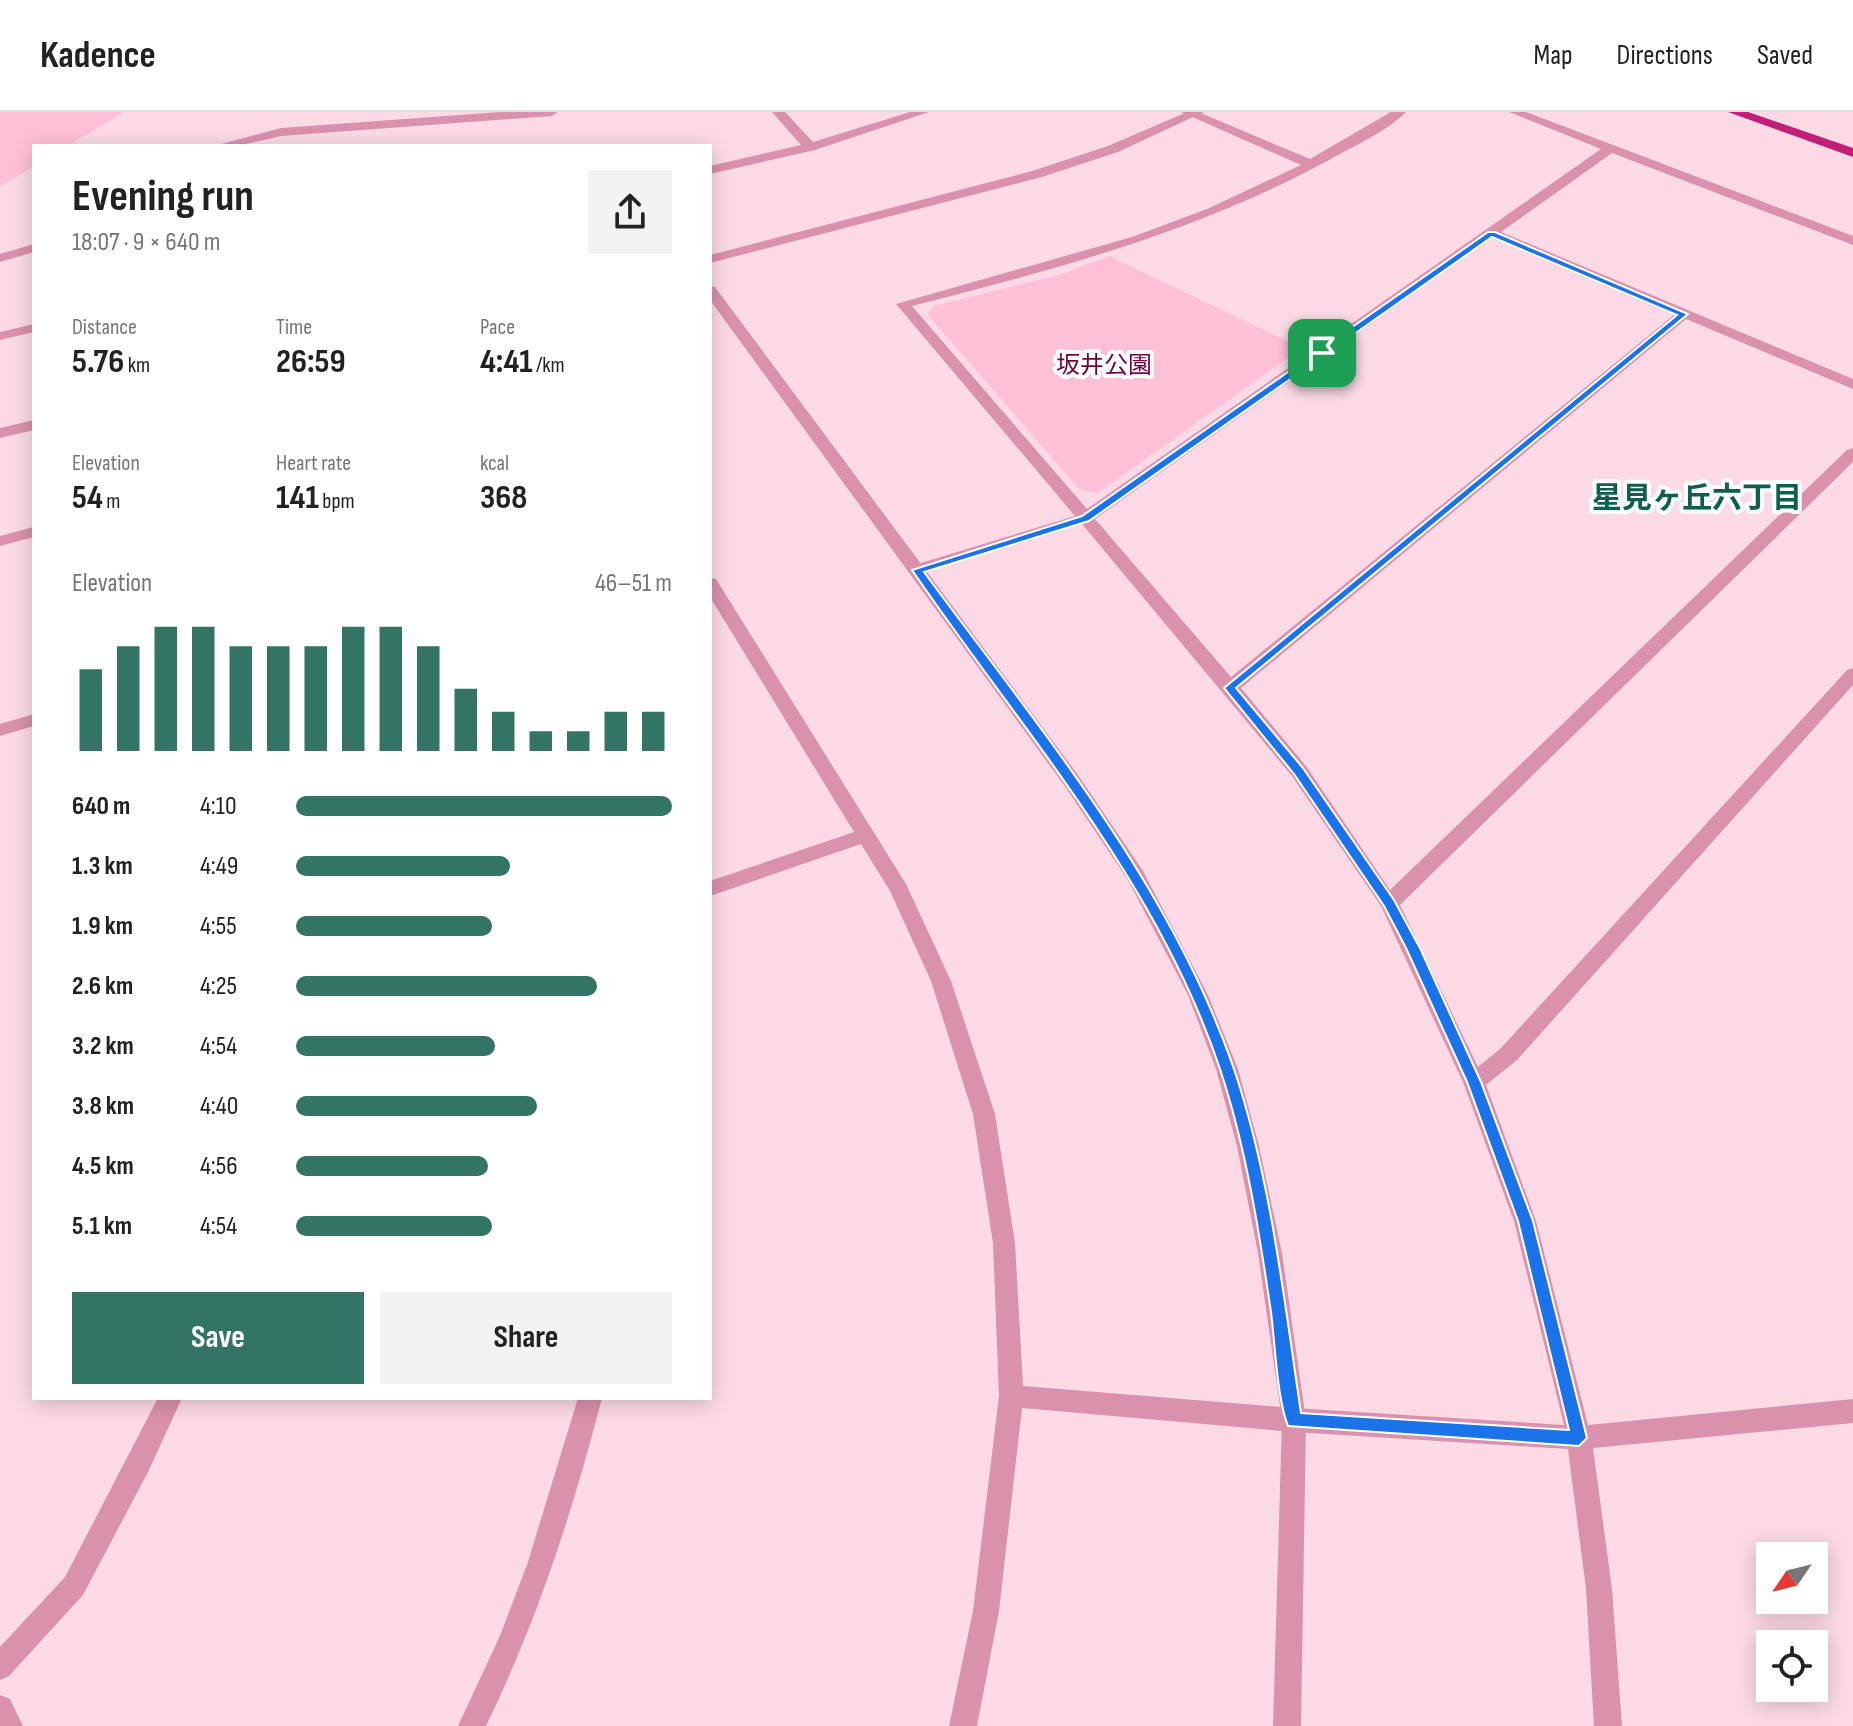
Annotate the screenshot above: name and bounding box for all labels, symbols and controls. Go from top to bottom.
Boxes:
text: Kadence [40,33,156,78]
text: Map [1534,39,1573,72]
text: Directions [1617,39,1713,72]
text: Saved [1757,39,1813,72]
text: Evening run [72,170,254,223]
button: share [588,170,672,254]
text: 18:07 · 9 × 640 m [72,227,220,258]
text: Distance [72,314,137,341]
text: Time [276,314,312,341]
text: Pace [480,314,515,341]
pin [1288,319,1356,387]
icon: arrive [1300,331,1344,375]
text: 5.76 [72,341,124,382]
text: 26:59 [276,341,346,382]
text: 4:41 [480,341,533,382]
park label: 坂井公園 [1056,351,1152,380]
text: km [124,352,150,379]
text: /km [533,352,565,379]
text: Elevation [72,450,140,477]
text: Heart rate [276,450,351,477]
text: kcal [480,450,509,477]
text: 54 [72,477,103,518]
text: 141 [276,477,319,518]
text: 368 [480,477,527,518]
district label: 星見ヶ丘六丁目 [1592,481,1802,517]
text: m [103,488,120,515]
text: bpm [319,488,355,515]
text: Elevation [72,568,152,599]
text: 46–51 m [595,568,672,599]
text: 640 m [72,791,130,822]
text: 4:10 [200,791,236,822]
text: 1.3 km [72,851,133,882]
text: 4:49 [200,851,238,882]
text: 1.9 km [72,911,133,942]
text: 4:55 [200,911,237,942]
text: 2.6 km [72,971,133,1002]
text: 4:25 [200,971,237,1002]
text: 3.2 km [72,1031,134,1062]
text: 4:54 [200,1031,237,1062]
text: 3.8 km [72,1091,134,1122]
text: 4:40 [200,1091,238,1122]
text: 4.5 km [72,1151,134,1182]
text: 4:56 [200,1151,238,1182]
text: 5.1 km [72,1211,132,1242]
text: 4:54 [200,1211,237,1242]
button: Save [72,1292,364,1384]
button: Share [380,1292,672,1384]
north arrow [1756,1542,1828,1614]
map controls [1756,1542,1828,1702]
button: locate [1756,1630,1828,1702]

